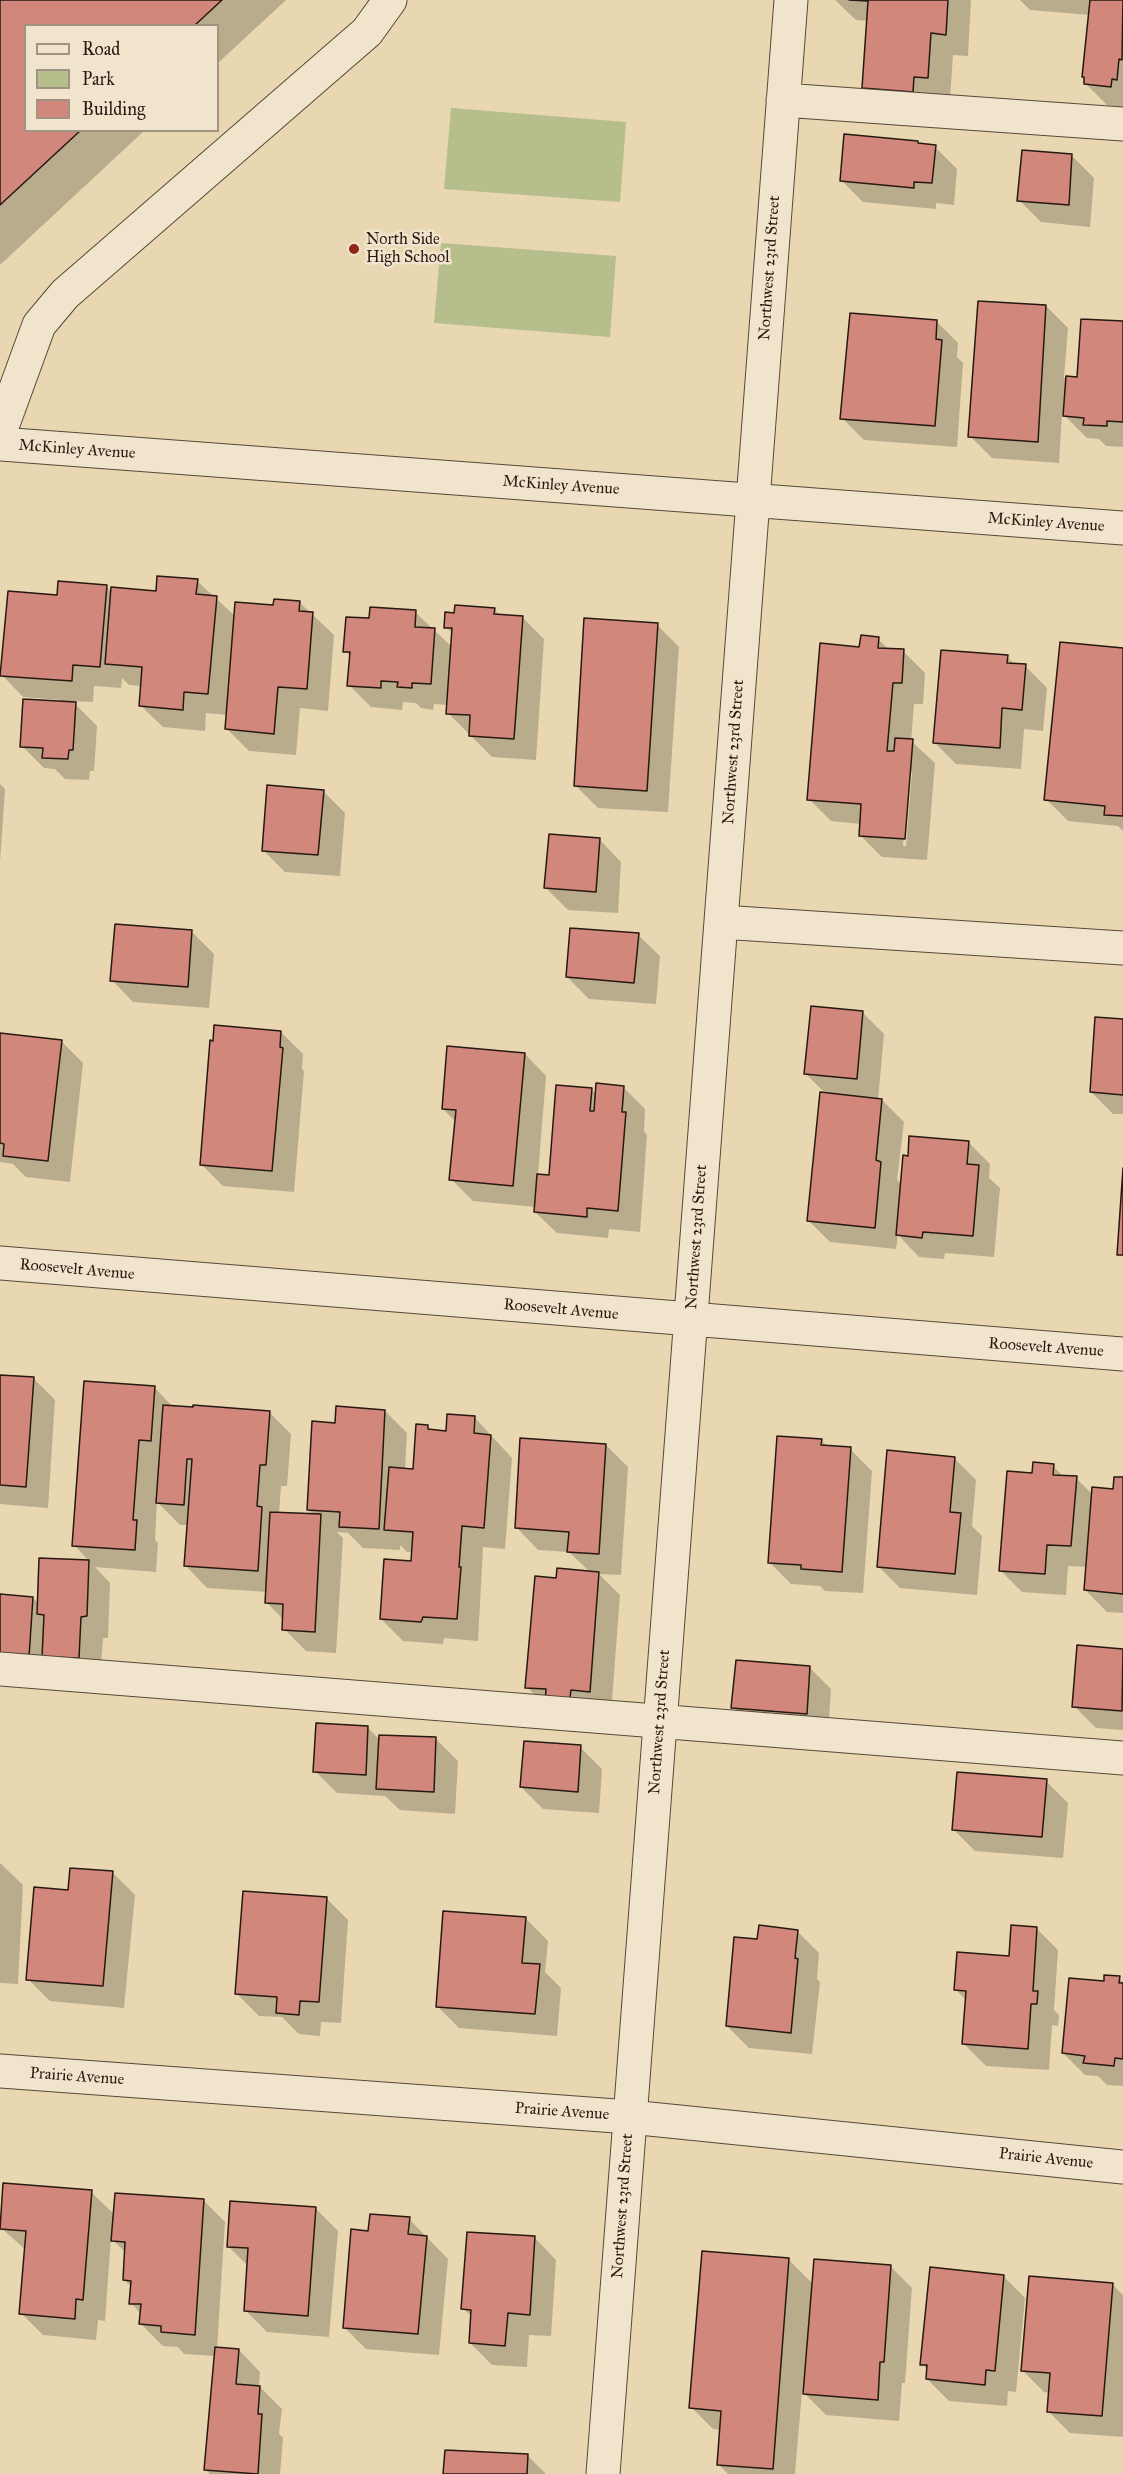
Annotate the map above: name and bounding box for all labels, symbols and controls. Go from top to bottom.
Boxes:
legend [24,24,219,132]
text: Road [82,38,120,60]
text: Park [82,68,115,90]
text: Building [82,98,145,120]
street label: Northwest 23rd Street [755,195,785,341]
place label: North Side High School [366,230,449,268]
marker: North Side High School [347,242,361,256]
street label: McKinley Avenue [18,436,136,464]
street label: McKinley Avenue [502,472,620,500]
street label: McKinley Avenue [987,509,1105,537]
street label: Northwest 23rd Street [719,679,749,825]
street label: Northwest 23rd Street [682,1164,712,1310]
street label: Roosevelt Avenue [19,1255,135,1285]
street label: Roosevelt Avenue [503,1295,619,1325]
street label: Roosevelt Avenue [988,1334,1104,1362]
street label: Northwest 23rd Street [645,1649,675,1795]
street label: Prairie Avenue [29,2064,125,2090]
street label: Prairie Avenue [514,2099,610,2125]
street label: Northwest 23rd Street [608,2133,638,2279]
street label: Prairie Avenue [998,2145,1094,2173]

